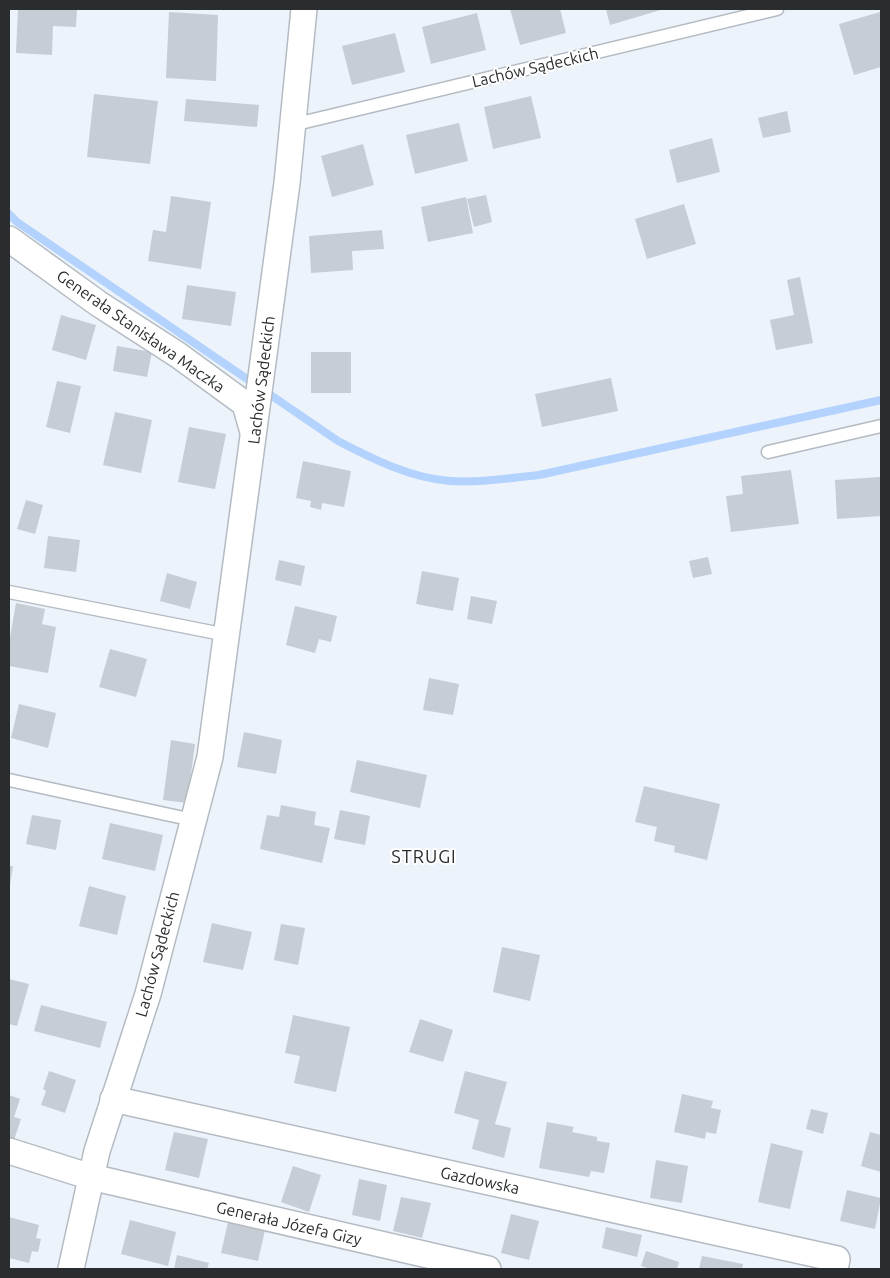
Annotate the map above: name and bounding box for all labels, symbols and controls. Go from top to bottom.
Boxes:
street label: Lachów Sądeckich [470,44,600,90]
street label: Generała Stanisława Maczka [54,266,228,396]
street label: Lachów Sądeckich [244,315,278,445]
district label: STRUGI [391,846,457,866]
street label: Lachów Sądeckich [132,889,182,1019]
street label: Gazdowska [439,1163,521,1197]
street label: Generała Józefa Gizy [215,1198,364,1249]

